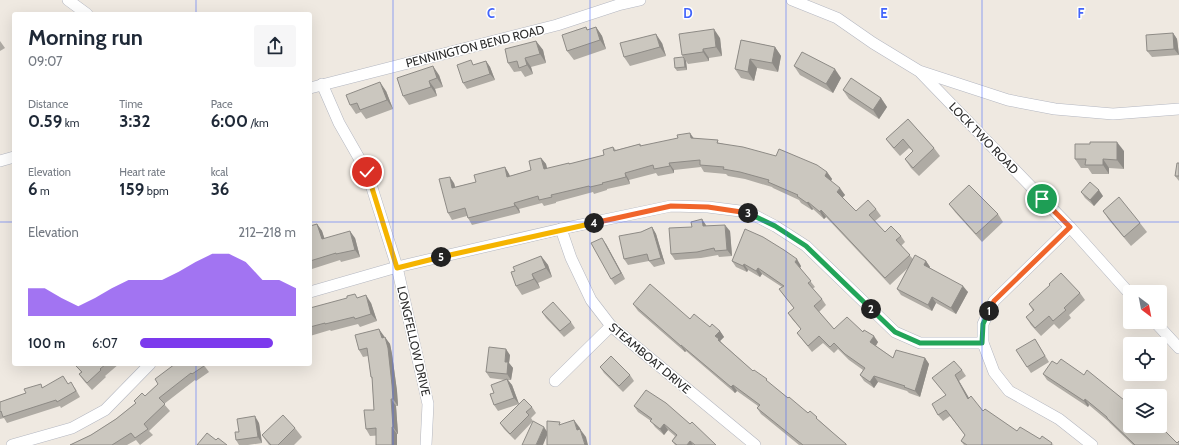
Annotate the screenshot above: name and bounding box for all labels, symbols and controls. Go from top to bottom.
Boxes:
text: C [487,5,495,21]
text: D [683,5,693,21]
text: E [880,5,888,21]
text: F [1078,5,1085,21]
street label: PENNINGTON BEND ROAD [404,21,546,71]
text: Morning run [28,24,143,51]
button: share [254,25,296,67]
text: 09:07 [28,53,63,69]
text: Distance [28,97,69,111]
text: Time [119,97,143,111]
text: Pace [211,97,233,111]
street label: LOCK TWO ROAD [946,99,1022,177]
text: 0.59 [28,111,62,131]
text: 3:32 [119,111,150,131]
text: 6:00 [211,111,248,131]
text: km [62,116,79,130]
text: /km [248,116,269,130]
pin [350,155,384,189]
icon: check [356,161,378,183]
text: Elevation [28,165,71,179]
text: Heart rate [119,165,165,179]
text: kcal [211,165,228,179]
text: 6 [28,179,38,199]
text: 159 [119,179,144,199]
text: 36 [211,179,229,199]
pin [1025,182,1059,216]
text: m [38,184,50,198]
text: bpm [144,184,169,198]
icon: arrive [1031,188,1053,210]
pin: 3 [738,203,758,223]
text: 3 [745,206,751,220]
pin: 4 [584,213,604,233]
text: 4 [591,216,597,230]
text: Elevation [28,224,79,240]
text: 212–218 m [238,224,296,240]
pin: 5 [431,247,451,267]
text: 5 [438,250,444,264]
street label: LONGFELLOW DRIVE [394,285,434,398]
north arrow [1123,285,1167,329]
map controls [1123,285,1167,433]
pin: 2 [861,299,881,319]
pin: 1 [979,301,999,321]
text: 2 [868,302,874,316]
text: 1 [987,304,991,318]
street label: STEAMBOAT DRIVE [606,319,694,397]
text: 100 m [28,335,65,351]
text: 6:07 [92,335,118,351]
button: locate [1123,337,1167,381]
button: layers [1123,389,1167,433]

